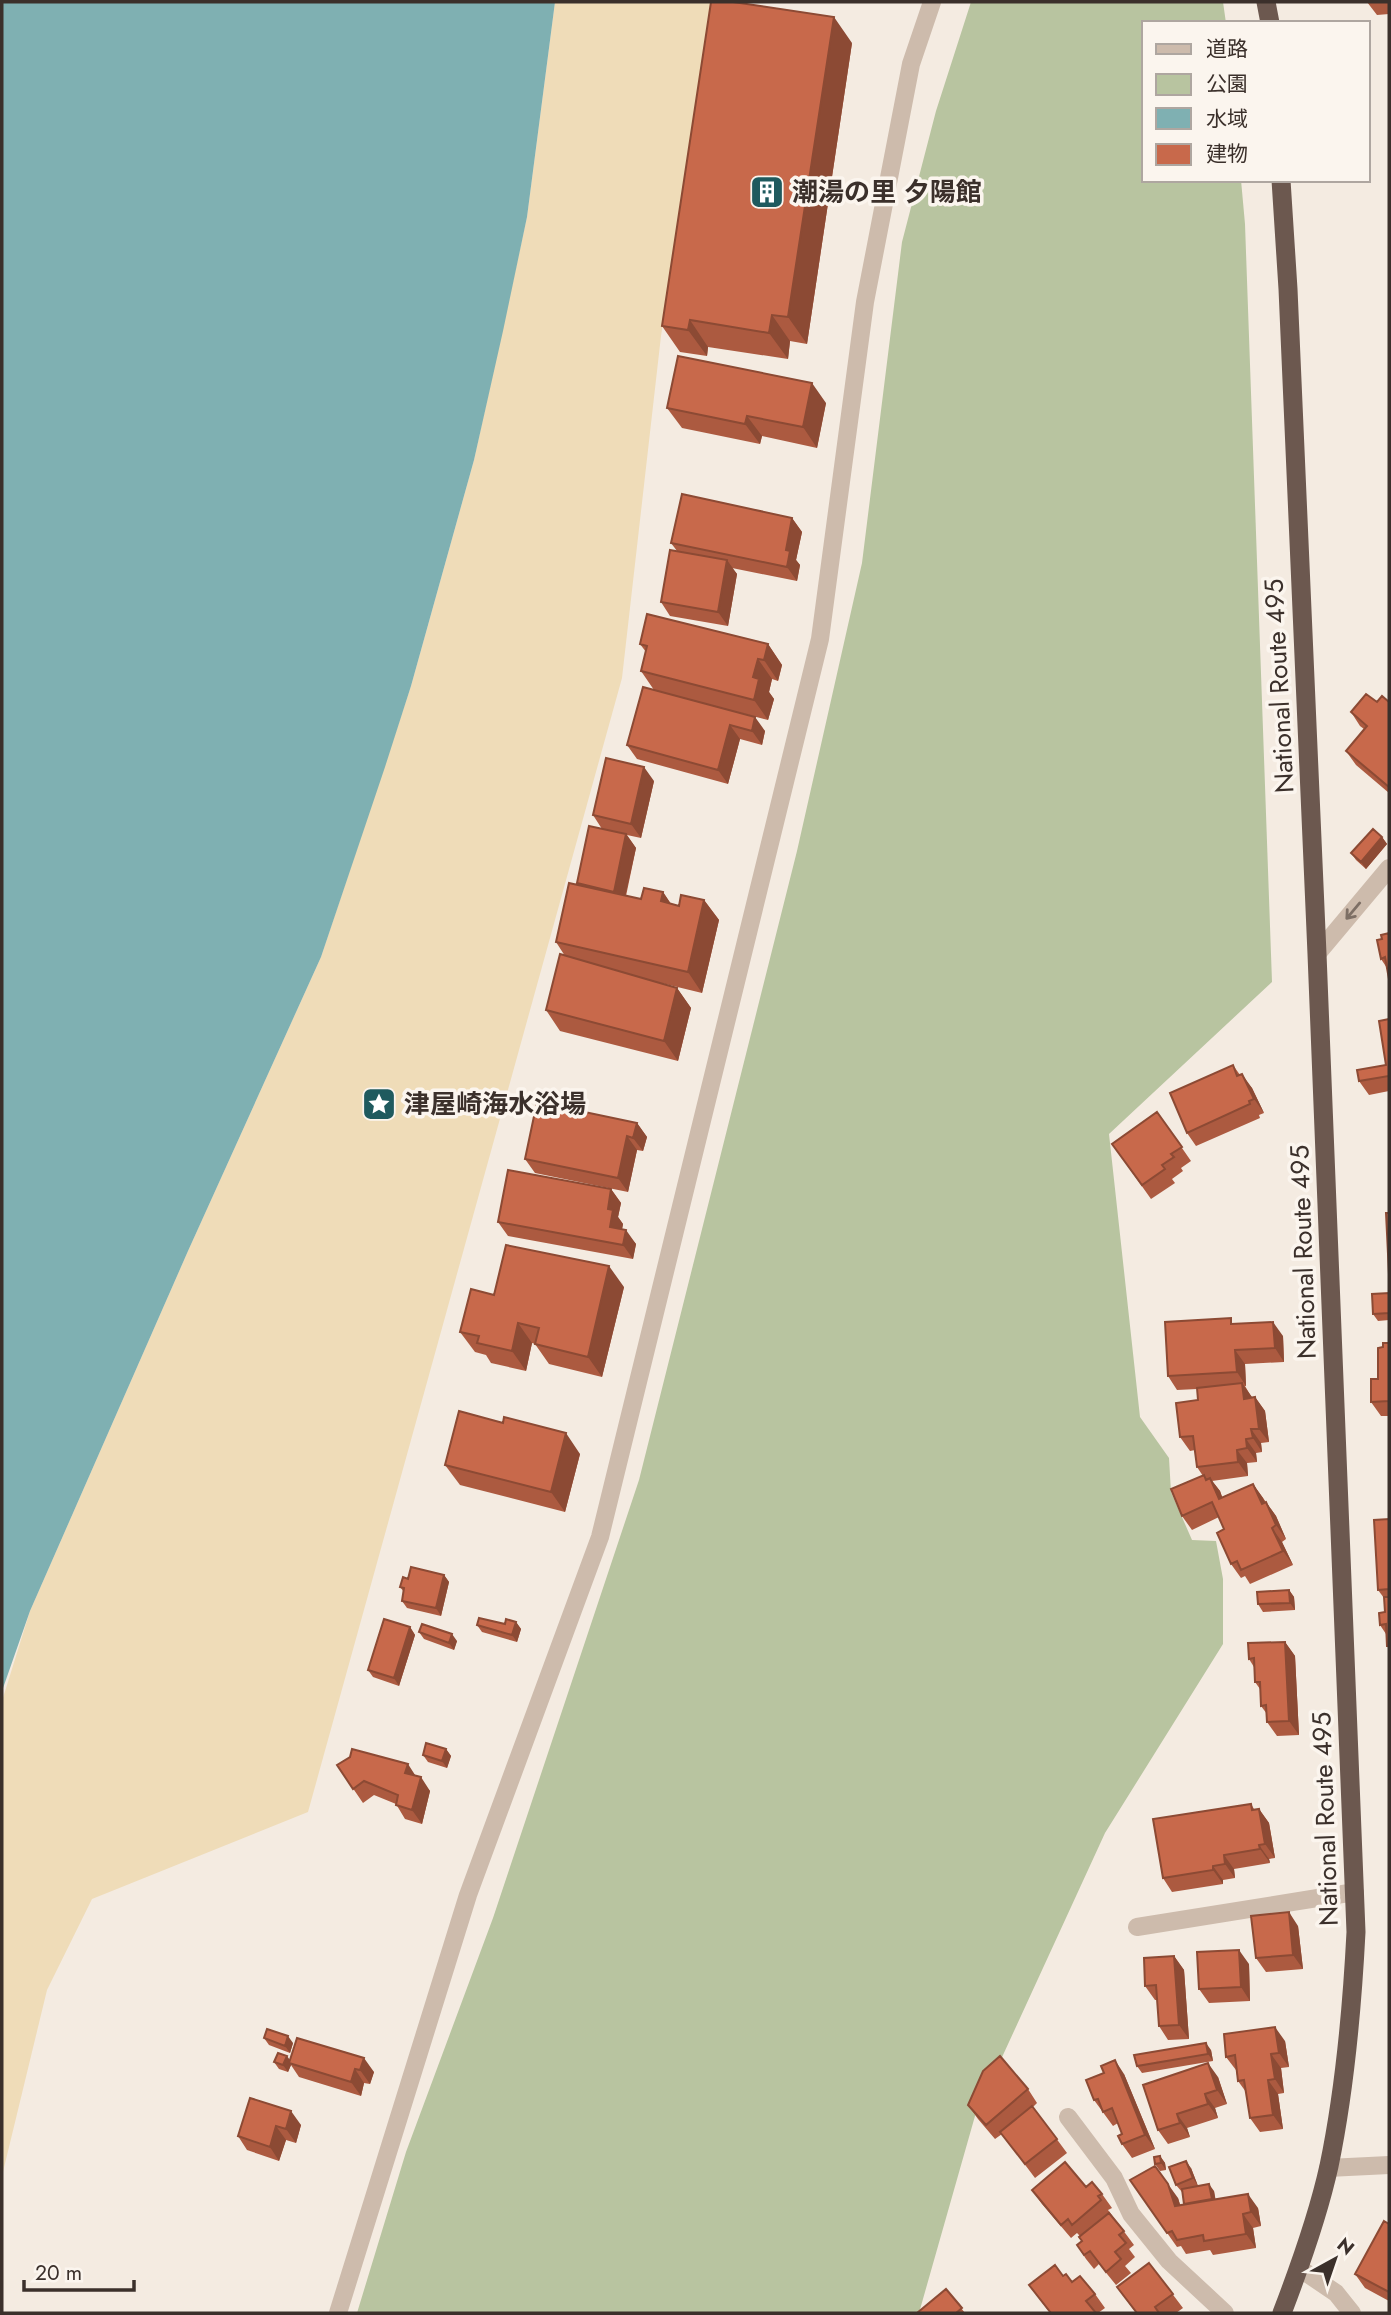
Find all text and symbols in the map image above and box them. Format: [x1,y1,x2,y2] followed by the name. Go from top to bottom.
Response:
[1142,21,1370,182] legend
[1206,34,1248,64] text: 道路
[1206,69,1248,99] text: 公園
[1206,104,1248,134] text: 水域
[1206,139,1248,169] text: 建物
[748,173,786,211] building icon: 潮湯の里 夕陽館
[792,173,982,211] place label: 潮湯の里 夕陽館
[1254,578,1304,794] street label: National Route 495
[1345,902,1361,920] one-way arrow
[360,1085,398,1123] place icon: 津屋崎海水浴場
[404,1085,586,1123] place label: 津屋崎海水浴場
[1280,1144,1326,1360] street label: National Route 495
[1302,1711,1348,1927] street label: National Route 495
[1300,2224,1370,2294] north arrow
[1331,2231,1360,2262] text: N
[24,2248,135,2292] scale bar
[35,2258,82,2288] text: 20 m

